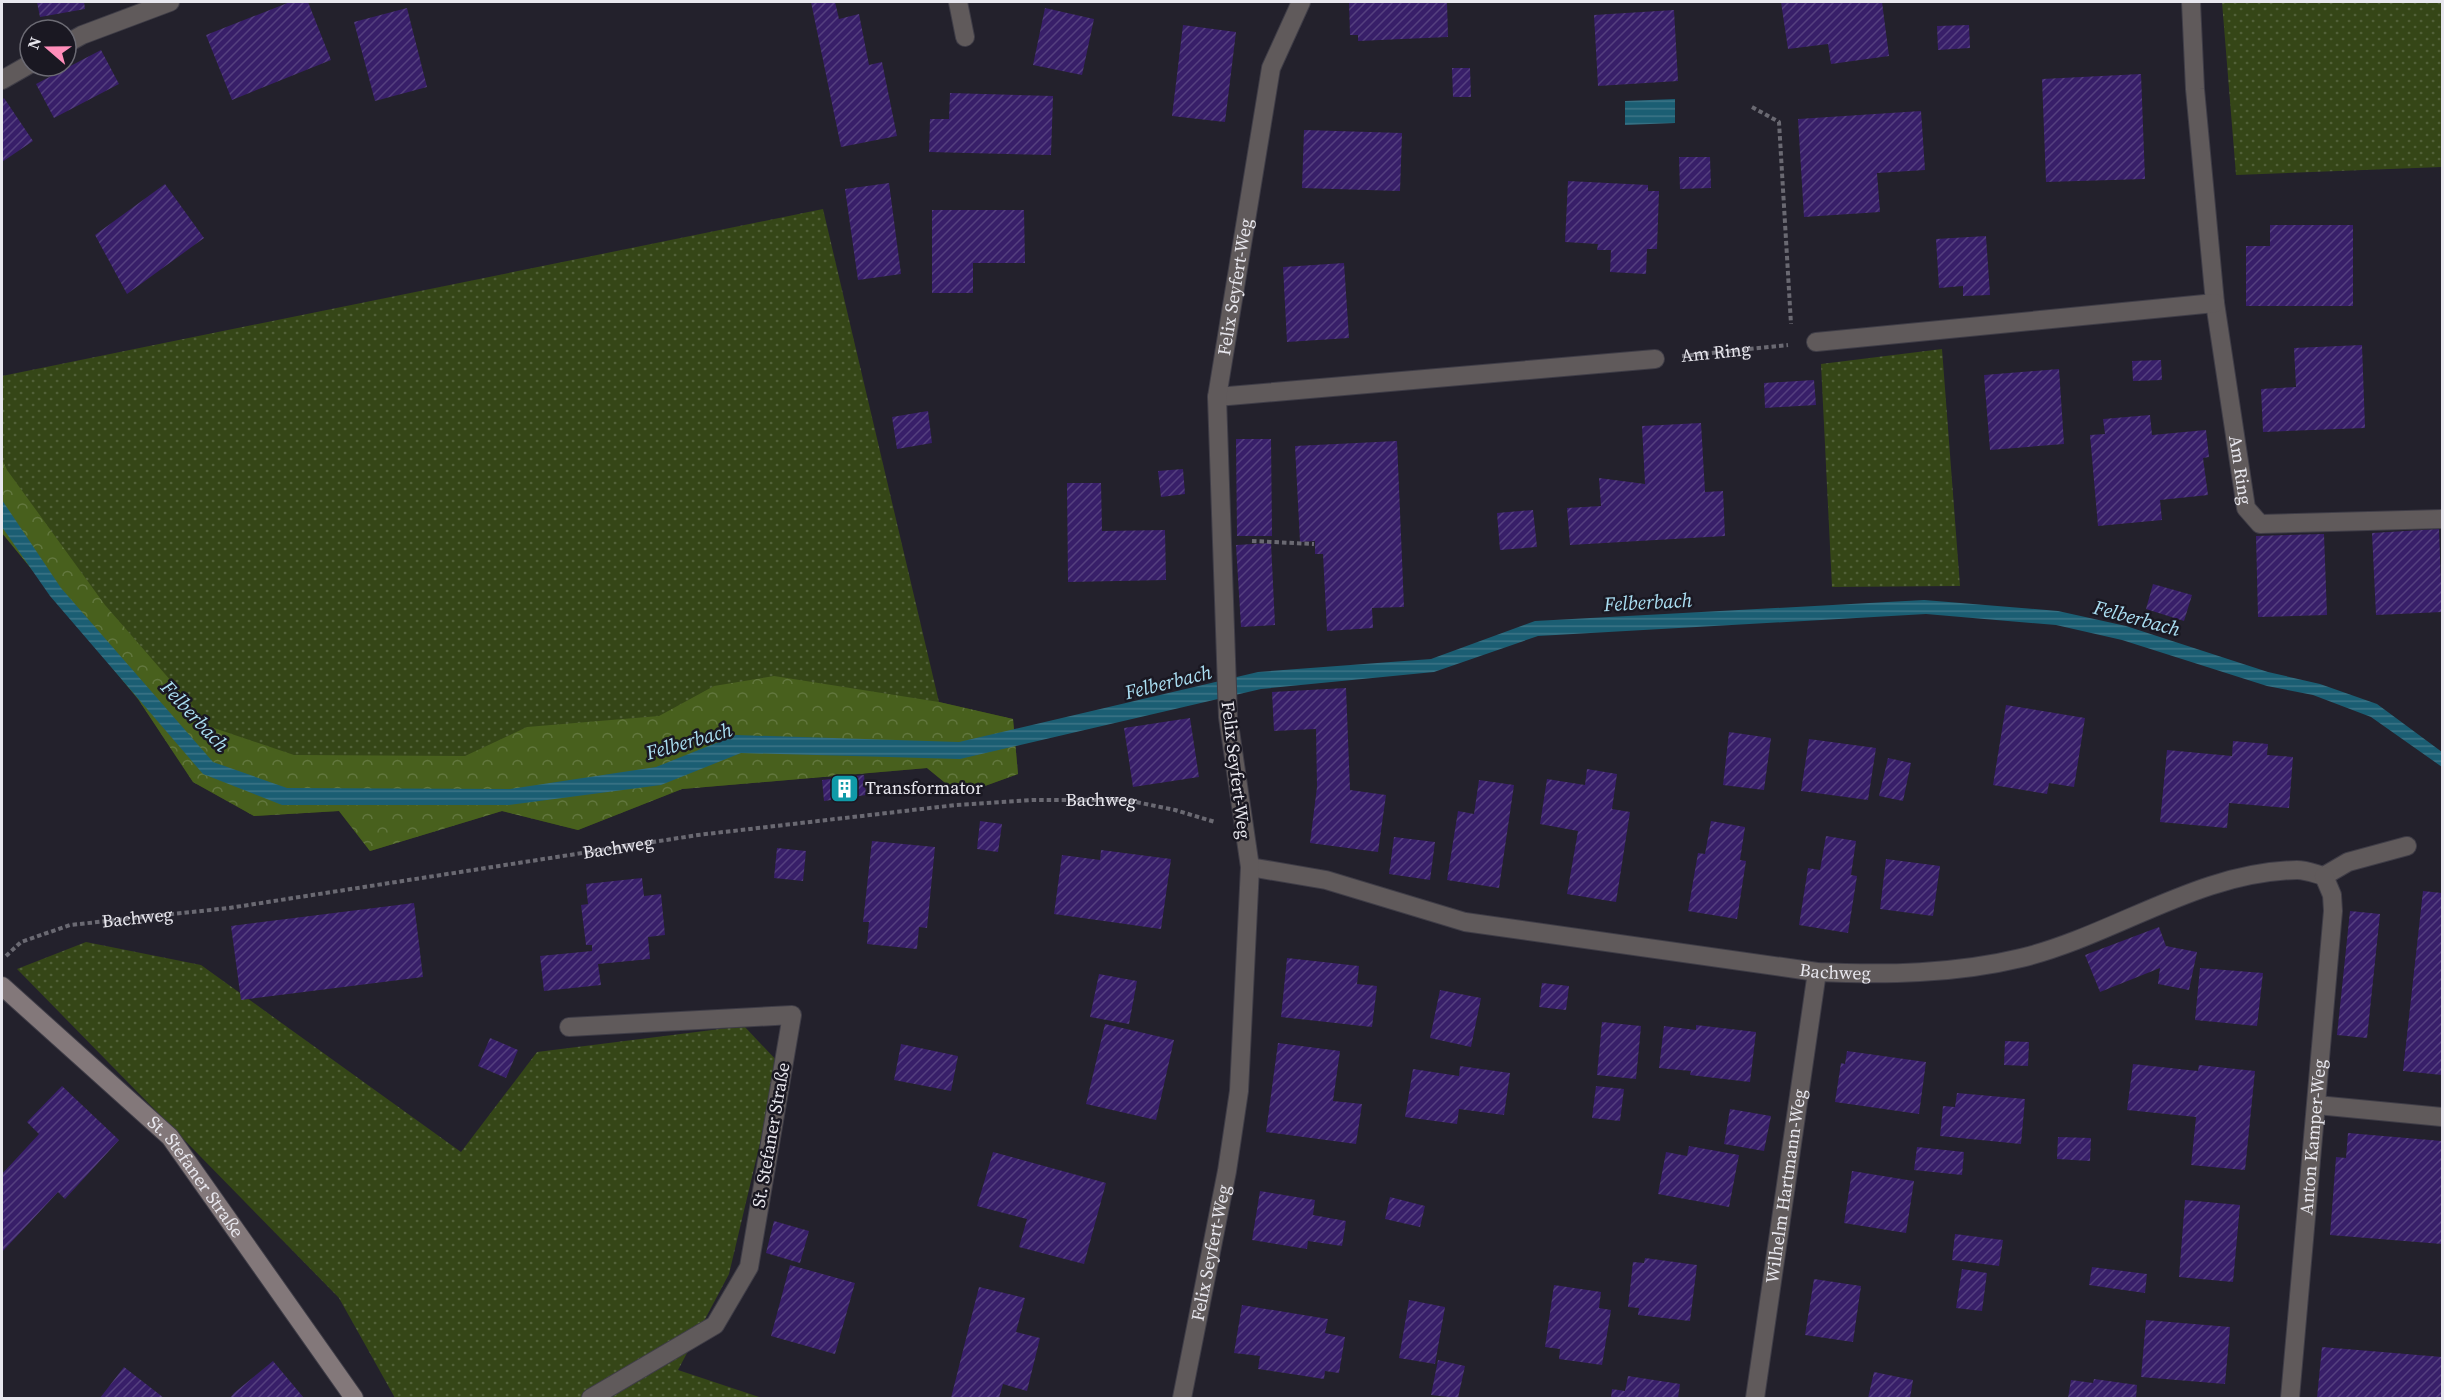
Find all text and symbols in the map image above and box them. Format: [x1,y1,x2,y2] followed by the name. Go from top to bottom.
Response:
[18,18,78,78] north arrow
[22,33,46,52] text: N
[1211,216,1258,357] street label: Felix Seyfert-Weg
[1680,336,1752,368] street label: Am Ring
[2223,434,2258,506] street label: Am Ring
[1602,586,1693,618] water label: Felberbach
[2090,593,2184,643] water label: Felberbach
[1121,658,1215,707] water label: Felberbach
[154,673,236,758] water label: Felberbach
[1216,700,1257,840] street label: Felix Seyfert-Weg
[642,715,736,767] water label: Felberbach
[828,772,860,804] building icon: Transformator
[865,775,983,800] place label: Transformator
[1066,787,1139,814] street label: Bachweg
[581,829,655,865] street label: Bachweg
[100,901,174,934] street label: Bachweg
[1798,957,1871,985] street label: Bachweg
[2293,1058,2332,1216] street label: Anton Kamper-Weg
[745,1060,796,1209] street label: St. Stefaner Straße
[1759,1087,1812,1285] street label: Wilhelm Hartmann-Weg
[142,1110,250,1243] street label: St. Stefaner Straße
[1185,1182,1236,1323] street label: Felix Seyfert-Weg

